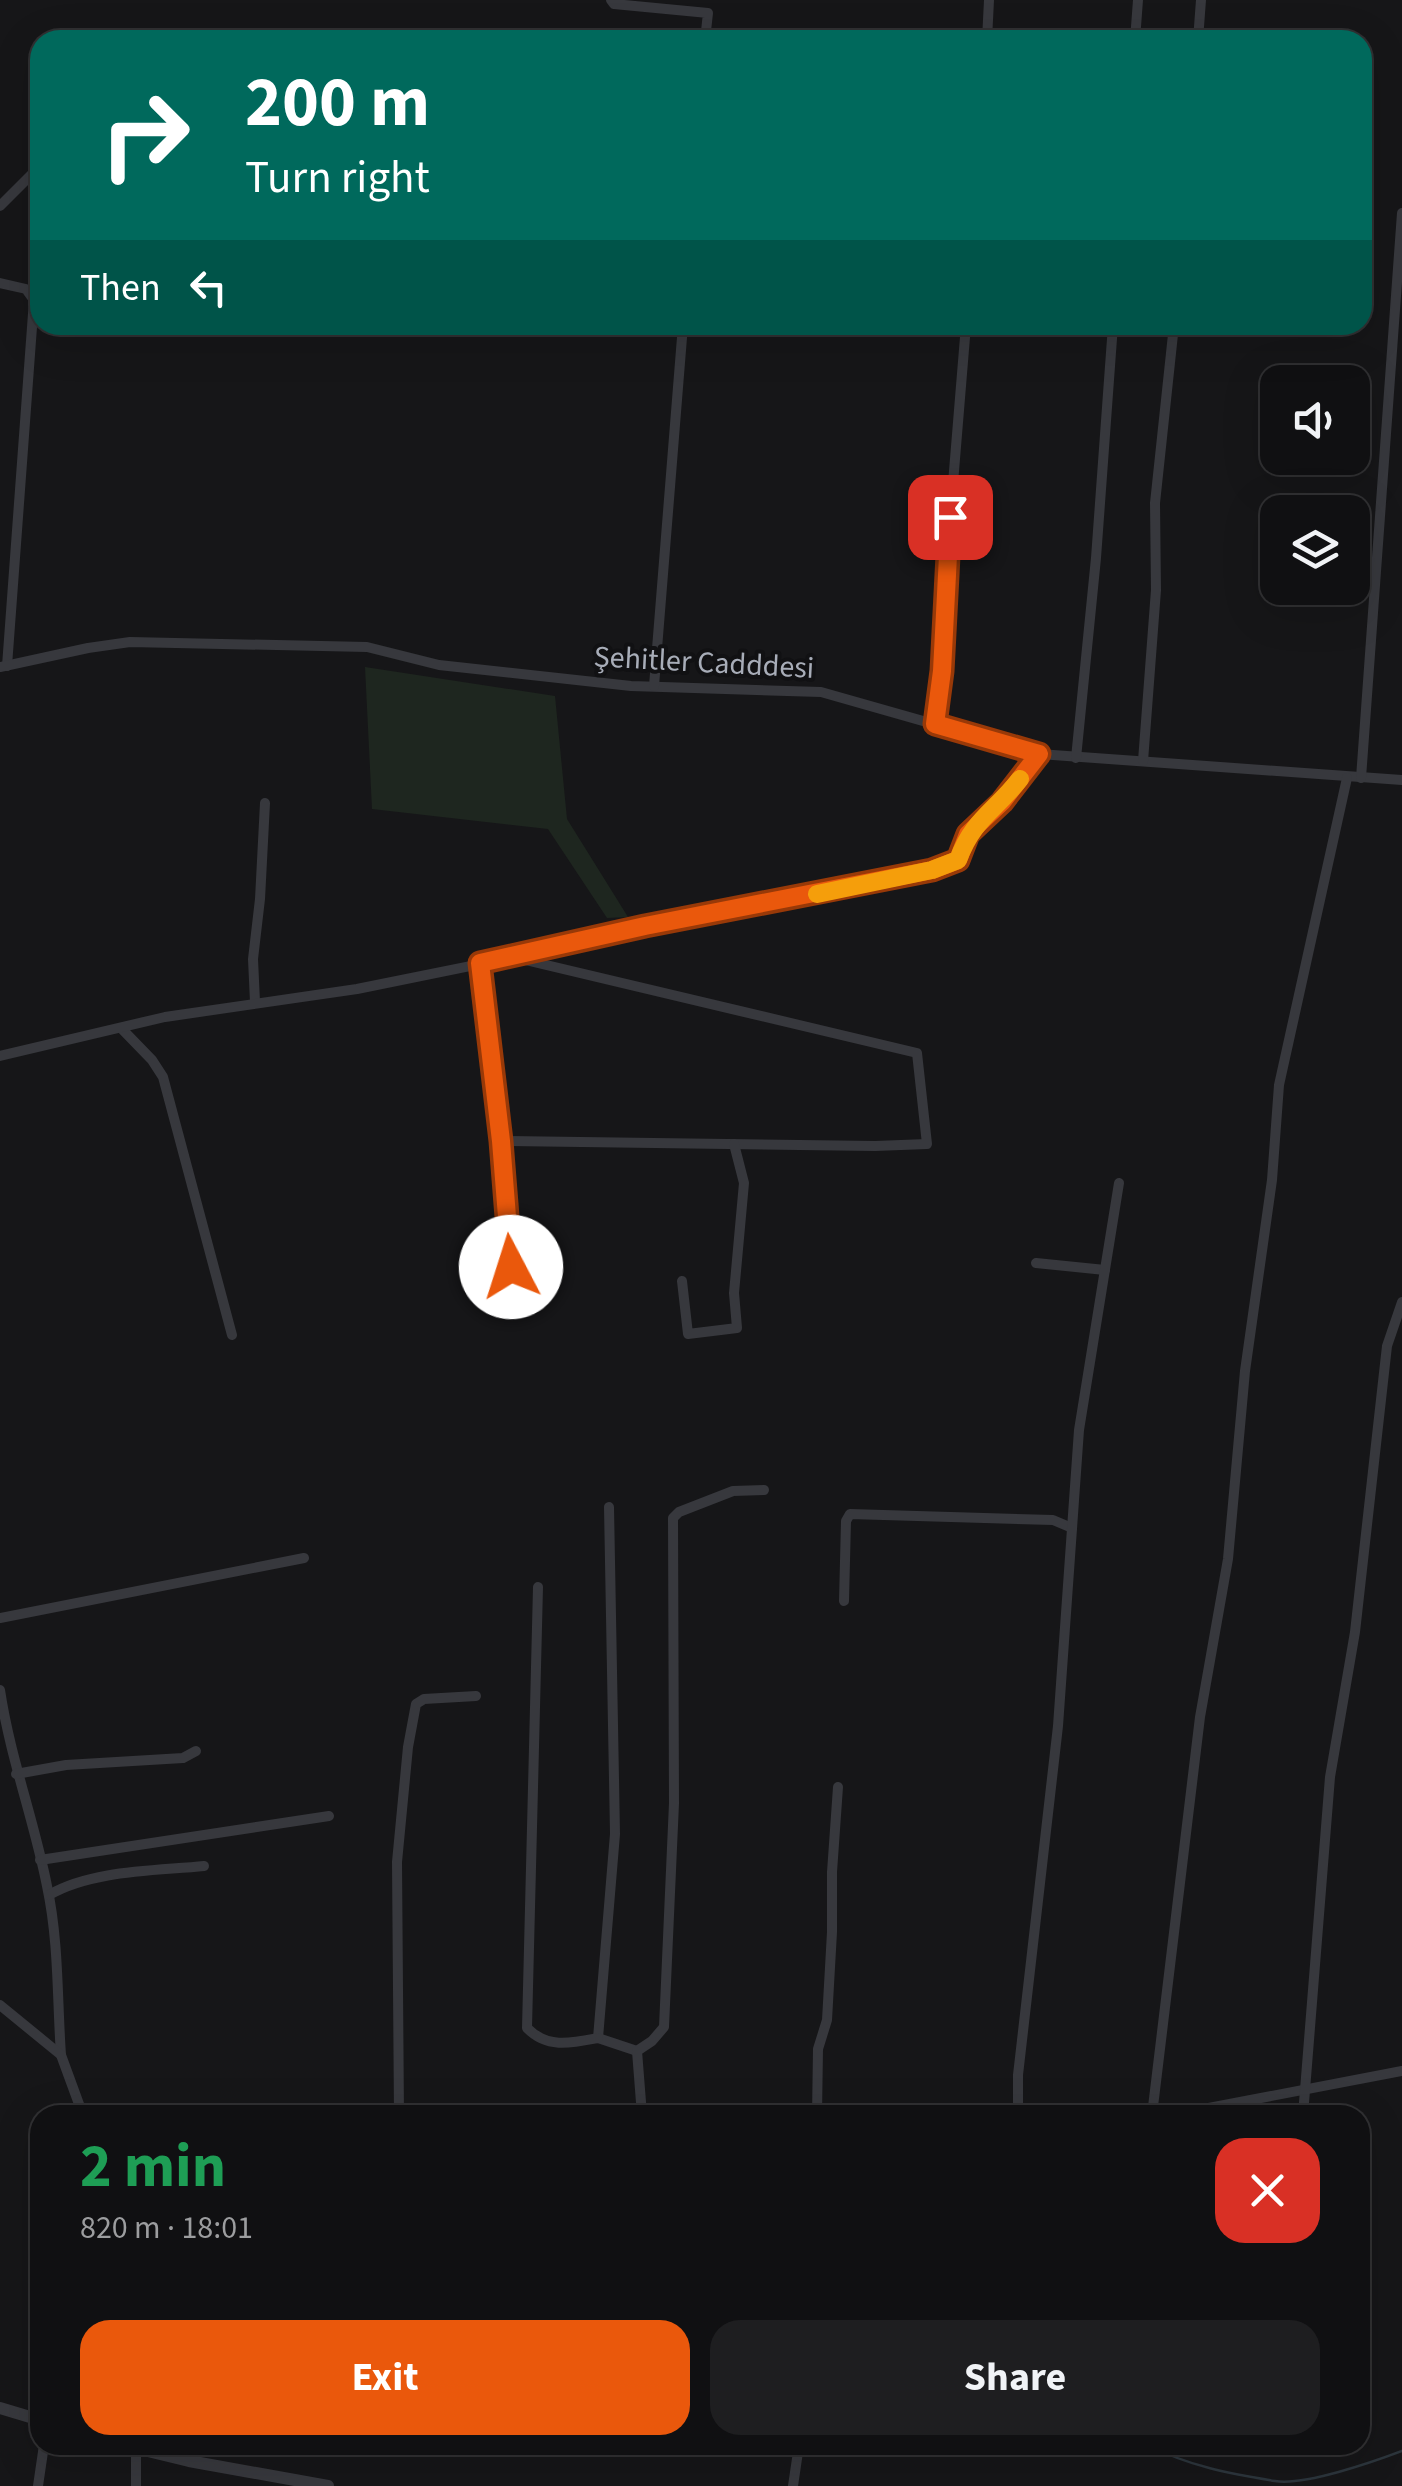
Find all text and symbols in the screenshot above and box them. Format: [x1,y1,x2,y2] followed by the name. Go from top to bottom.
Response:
[245,53,430,153] text: 200 m
[80,70,210,200] icon: right
[245,146,430,210] text: Turn right
[181,260,236,315] icon: left
[80,261,161,315] text: Then
[1260,365,1370,605] map controls
[1260,365,1370,475] button: sound
[908,475,993,560] pin
[923,490,978,545] icon: arrive
[1260,495,1370,605] button: layers
[593,635,815,690] street label: Şehitler Cadddesi
[459,1215,563,1319] position arrow
[80,2125,226,2210] text: 2 min
[1215,2138,1320,2243] button: close
[80,2205,253,2251] text: 820 m · 18:01
[80,2320,690,2435] button: Exit
[710,2320,1320,2435] button: Share

